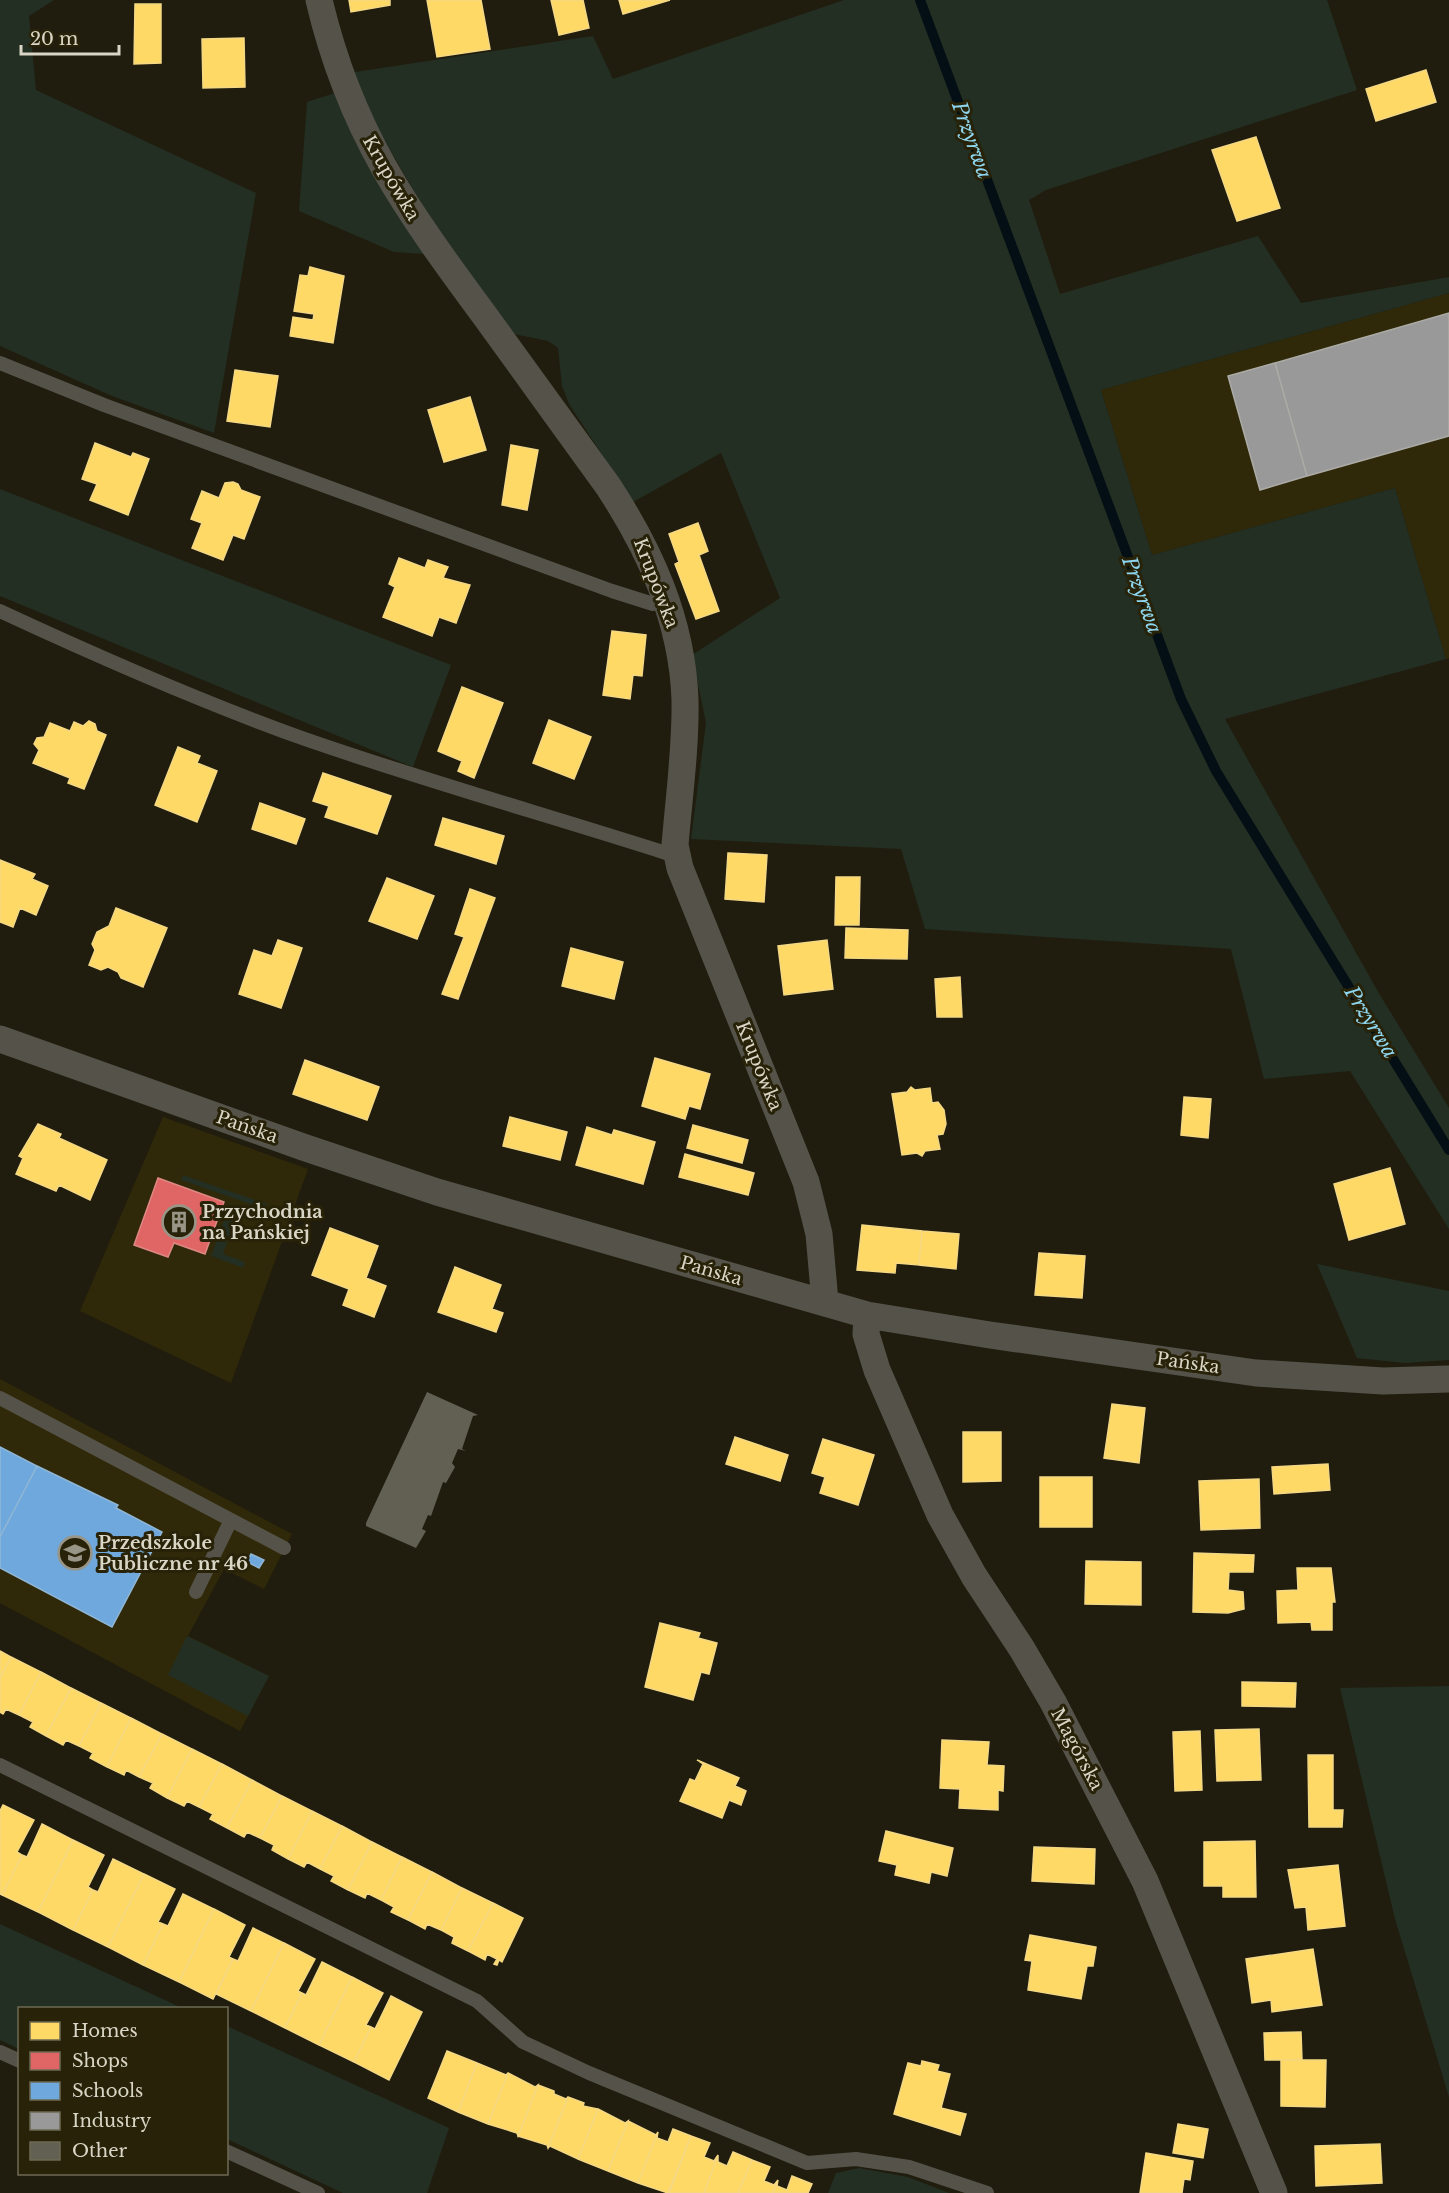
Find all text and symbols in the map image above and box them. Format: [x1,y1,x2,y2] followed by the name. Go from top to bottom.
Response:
[21,18,118,56] scale bar
[30,28,78,50] text: 20 m
[947,97,997,182] water label: Przyrwa
[358,132,424,224] street label: Krupówka
[629,535,683,631] street label: Krupówka
[1117,552,1167,637] water label: Przyrwa
[1339,981,1402,1062] water label: Przyrwa
[731,1018,787,1114] street label: Krupówka
[213,1106,281,1148] street label: Pańska
[202,1201,323,1244] place label: Przychodnia na Pańskiej
[161,1204,197,1240] building icon: Przychodnia na Pańskiej
[677,1252,745,1290] street label: Pańska
[1155,1348,1221,1378] street label: Pańska
[98,1532,248,1575] place label: Przedszkole Publiczne nr 46
[57,1535,93,1571] school or university icon: Przedszkole Publiczne nr 46
[1046,1704,1108,1794] street label: Magórska
[18,2007,228,2175] legend
[72,2020,138,2042] text: Homes
[72,2050,128,2072] text: Shops
[72,2080,143,2102] text: Schools
[72,2110,152,2132] text: Industry
[72,2140,128,2162] text: Other

